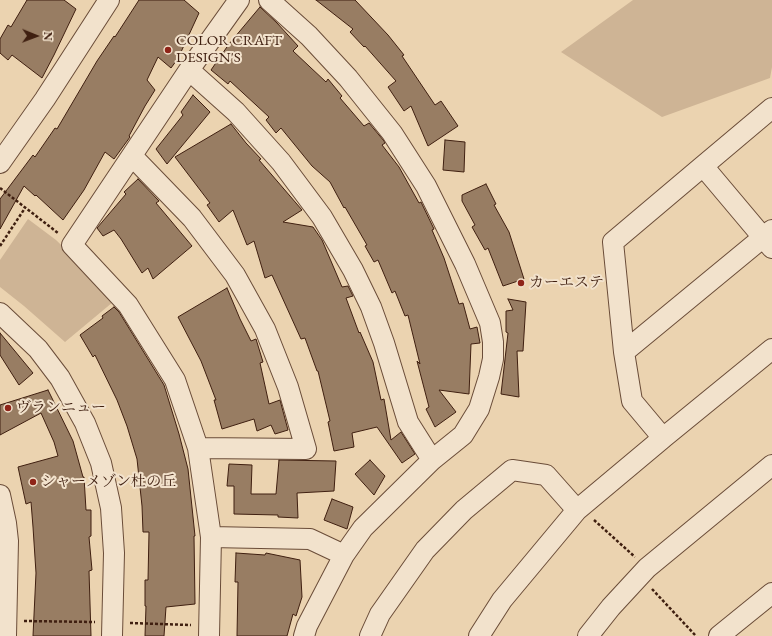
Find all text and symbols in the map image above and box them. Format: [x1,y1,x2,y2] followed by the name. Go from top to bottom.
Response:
[16,16,56,56] north arrow
[41,32,55,41] text: N
[176,32,282,67] place label: COLOR CRAFT DESIGN'S
[163,45,173,55] marker: COLOR CRAFT DESIGN'S
[529,274,604,292] place label: カーエステ
[516,278,526,288] marker: カーエステ
[16,399,106,417] place label: ヴランニュー
[3,403,13,413] marker: ヴランニュー
[41,473,176,491] place label: シャーメゾン杜の丘
[28,477,38,487] marker: シャーメゾン杜の丘

